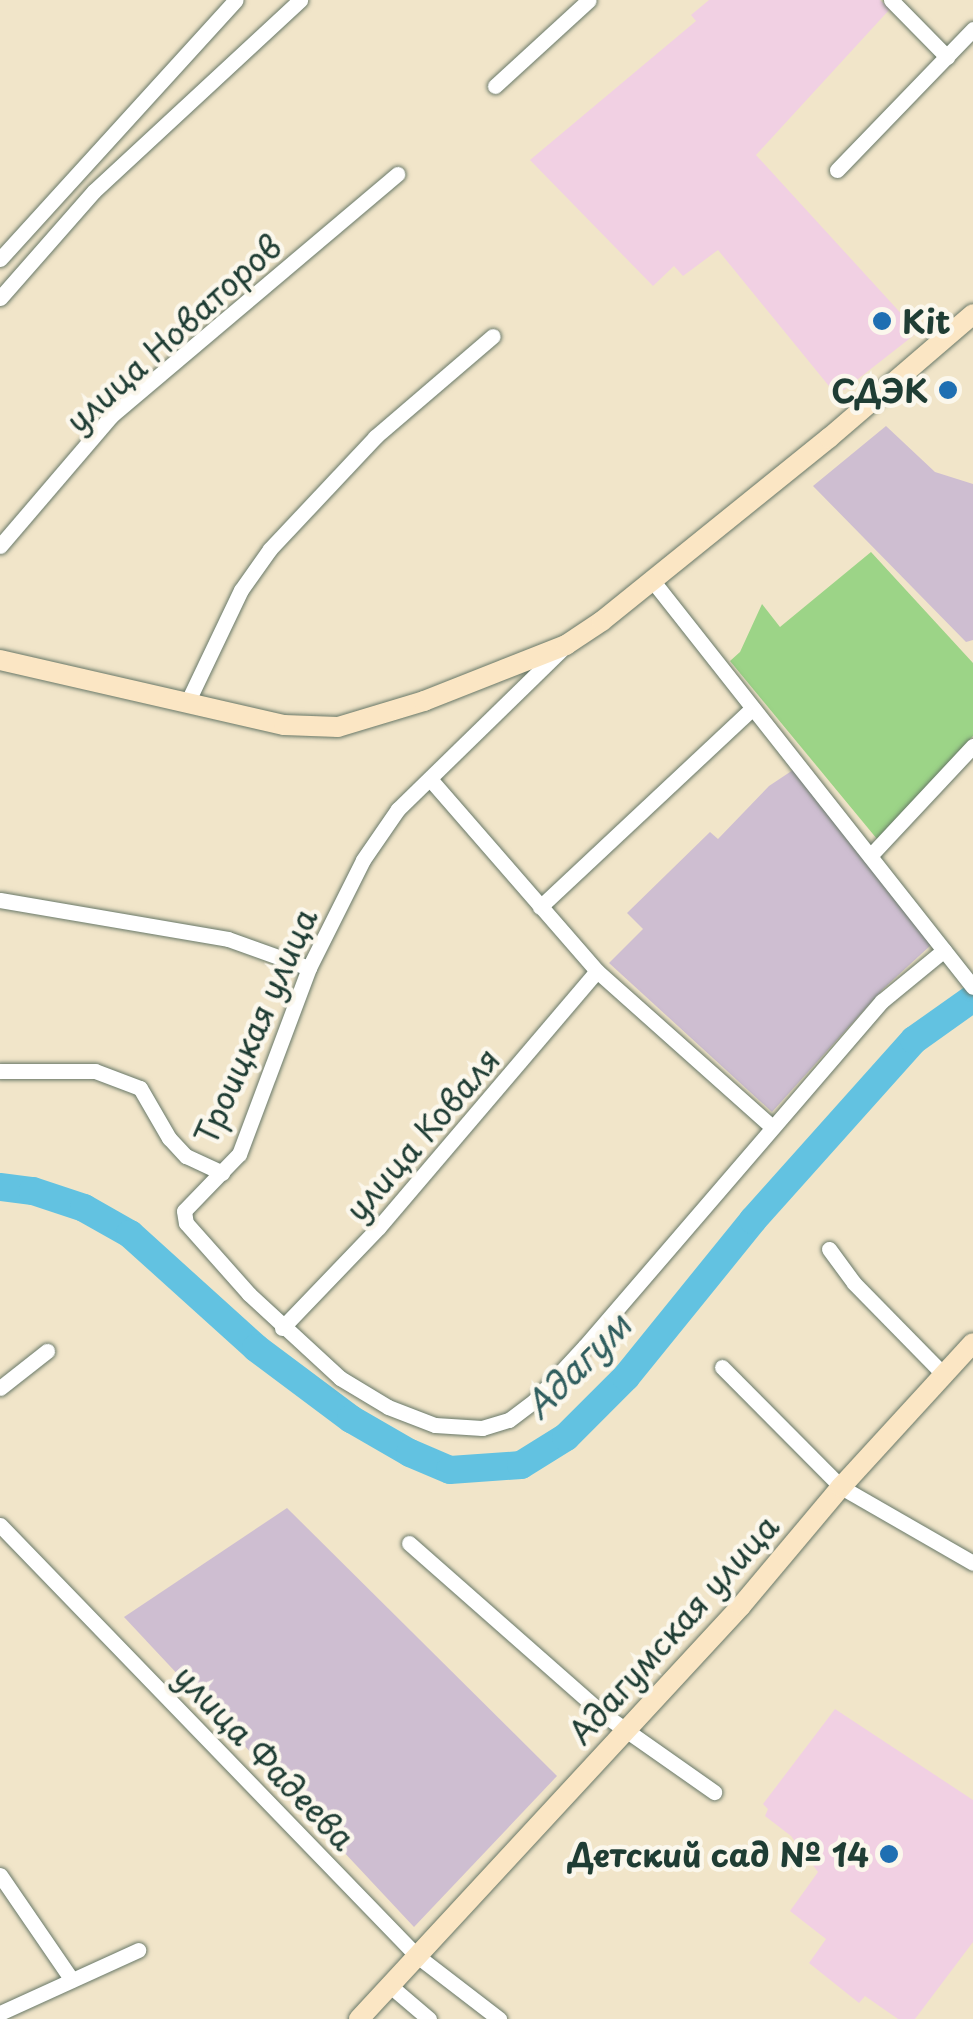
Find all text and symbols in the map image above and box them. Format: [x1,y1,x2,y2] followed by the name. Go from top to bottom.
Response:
[57,226,289,440] street label: улица Новаторов
[902,302,951,340] place label: Kit
[871,310,893,332] marker: Kit
[831,371,928,409] place label: СДЭК
[937,379,959,401] marker: СДЭК
[185,901,325,1151] street label: Троицкая улица
[336,1039,508,1229] street label: улица Коваля
[516,1304,638,1426] water label: Адагум
[559,1506,787,1752] street label: Адагумская улица
[167,1656,363,1858] street label: улица Фадеева
[567,1835,869,1873] place label: Детский сад № 14
[878,1843,900,1865] marker: Детский сад № 14

